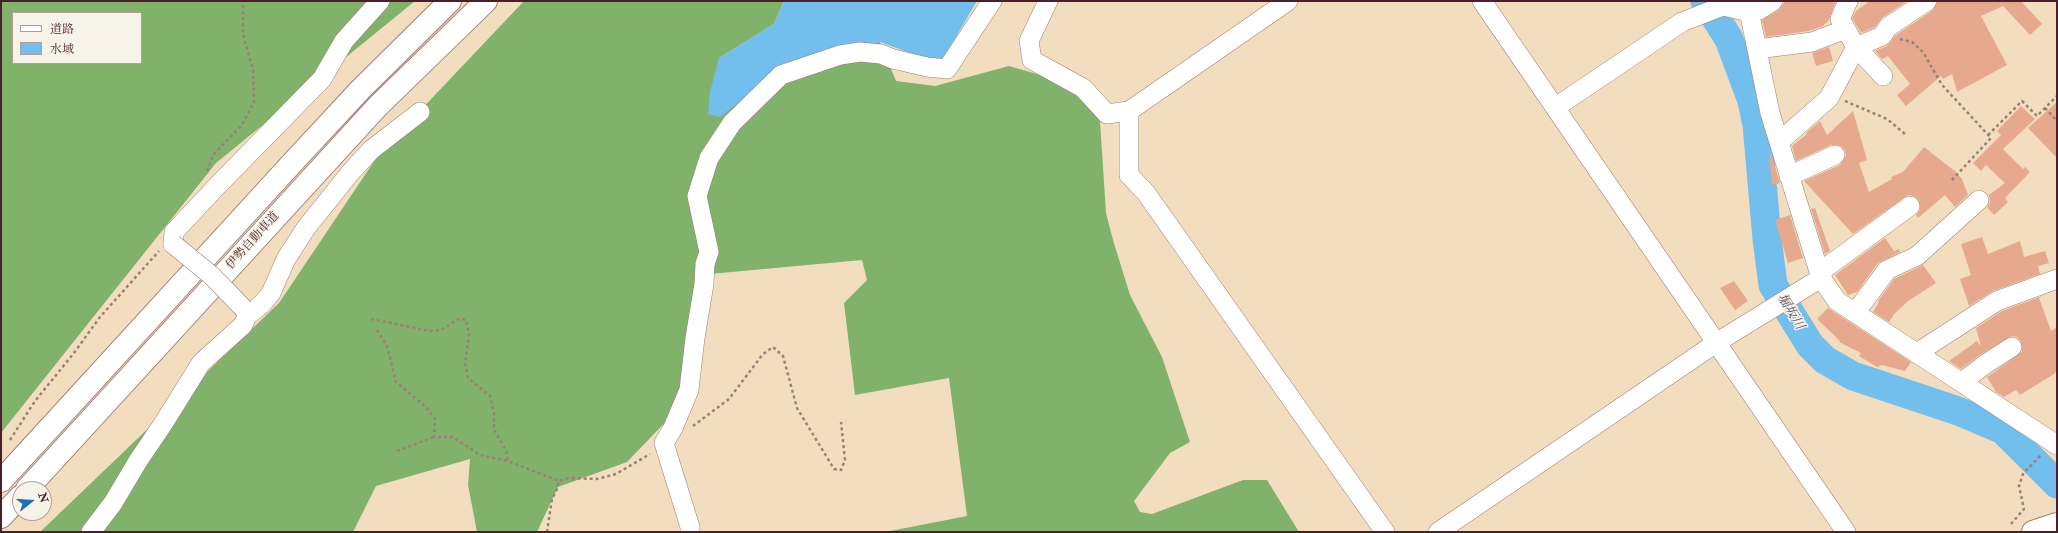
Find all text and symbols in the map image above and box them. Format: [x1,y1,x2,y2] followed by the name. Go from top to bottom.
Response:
[12,12,142,64] legend
[50,22,74,37] text: 道路
[50,42,74,57] text: 水域
[224,209,282,273] street label: 伊勢自動車道
[1773,291,1807,333] water label: 堀坂川
[12,481,52,521] north arrow
[35,491,51,504] text: N

